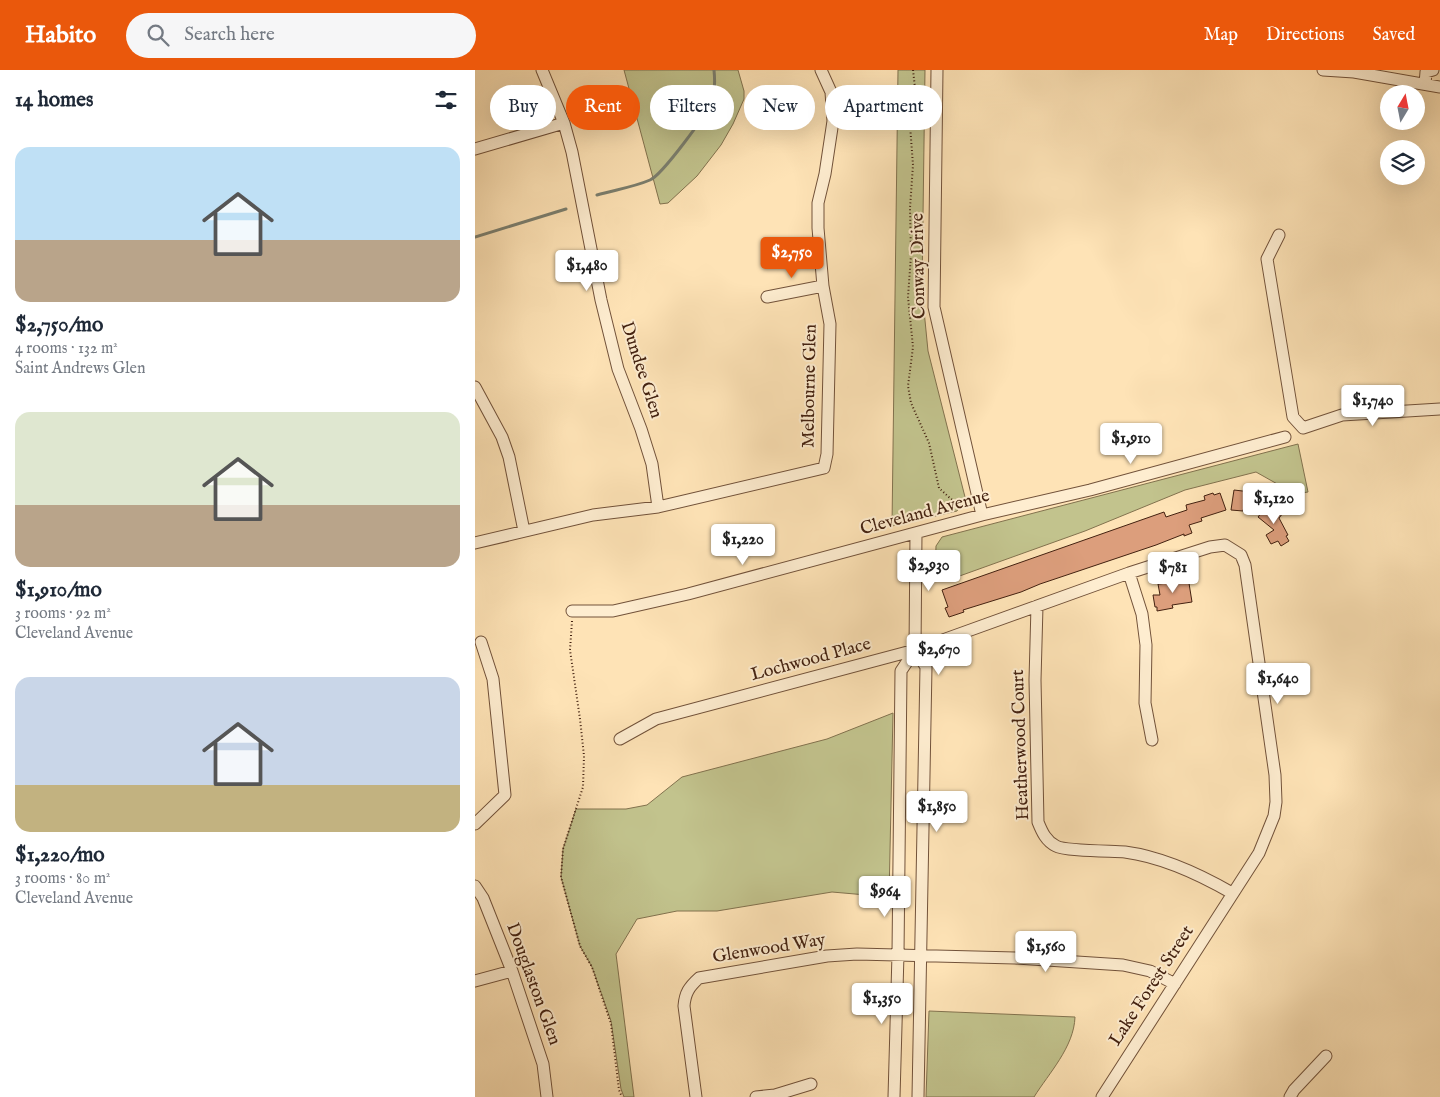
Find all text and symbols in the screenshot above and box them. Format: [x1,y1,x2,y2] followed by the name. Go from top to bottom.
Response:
[126,13,476,58] search box
[25,20,96,51] text: Habito
[144,21,172,49] icon: search
[184,23,275,47] text: Search here
[1204,24,1238,47] text: Map
[1266,24,1344,47] text: Directions
[1372,24,1415,47] text: Saved
[490,85,556,130] chip: Buy
[566,85,640,130] chip: Rent
[650,85,734,130] chip: Filters
[744,85,815,130] chip: New
[825,85,942,130] chip: Apartment
[1380,85,1425,130] north arrow
[1380,85,1425,185] map controls
[432,86,460,114] icon: filters
[15,87,93,114] text: 14 homes
[1380,140,1425,185] button: layers
[193,179,283,269] icon: home
[907,213,931,319] street label: Conway Drive
[751,236,833,279] pin: $2,750
[772,243,812,263] text: $2,750
[546,250,628,292] pin: $1,480
[566,256,608,276] text: $1,480
[15,312,103,339] text: $2,750/mo
[615,319,668,422] street label: Dundee Glen
[797,323,823,448] street label: Melbourne Glen
[15,339,118,359] text: 4 rooms · 132 m²
[15,359,145,379] text: Saint Andrews Glen
[1332,384,1414,427] pin: $1,740
[1352,391,1394,411] text: $1,740
[1090,422,1172,465] pin: $1,910
[1111,429,1151,449] text: $1,910
[193,444,283,534] icon: home
[1233,482,1315,525] pin: $1,120
[858,485,992,541] street label: Cleveland Avenue
[1254,489,1294,509] text: $1,120
[702,524,784,566] pin: $1,220
[722,530,764,550] text: $1,220
[888,550,970,592] pin: $2,930
[1143,552,1203,594] pin: $781
[908,556,950,576] text: $2,930
[1159,558,1187,578] text: $781
[15,577,102,604] text: $1,910/mo
[15,604,111,624] text: 3 rooms · 92 m²
[15,624,133,644] text: Cleveland Avenue
[748,633,874,687] street label: Lochwood Place
[898,634,980,676] pin: $2,670
[918,640,960,660] text: $2,670
[1237,662,1319,705] pin: $1,640
[1007,669,1035,821] street label: Heatherwood Court
[1257,669,1299,689] text: $1,640
[193,709,283,799] icon: home
[896,790,978,833] pin: $1,850
[918,797,956,817] text: $1,850
[15,842,105,869] text: $1,220/mo
[15,869,111,889] text: 3 rooms · 80 m²
[855,876,915,918] pin: $964
[870,882,900,902] text: $964
[15,889,133,909] text: Cleveland Avenue
[500,920,566,1049] street label: Douglaston Glen
[1104,921,1200,1051] street label: Lake Forest Street
[711,929,827,969] street label: Glenwood Way
[1005,930,1087,973] pin: $1,560
[1026,937,1066,957] text: $1,560
[841,982,923,1025] pin: $1,350
[863,989,901,1009] text: $1,350

